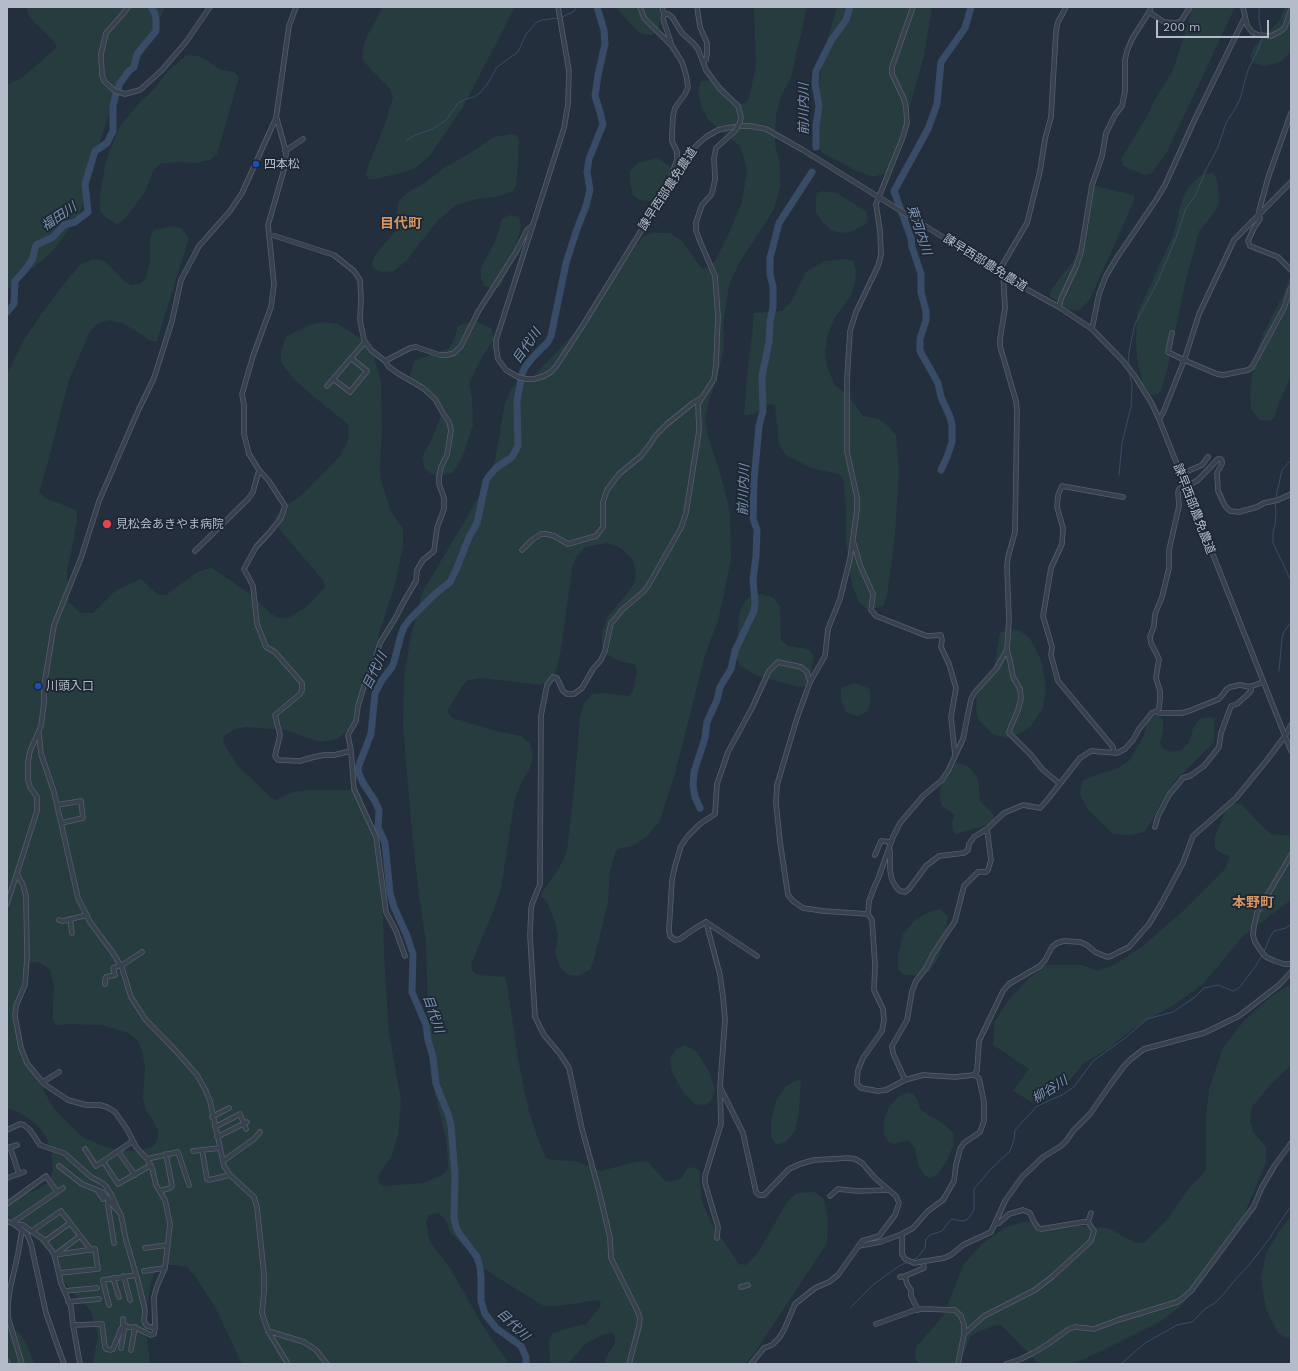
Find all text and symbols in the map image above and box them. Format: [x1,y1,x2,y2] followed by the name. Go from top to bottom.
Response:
[1158,12,1271,38] scale bar
[1163,20,1200,34] text: 200 m
[796,83,812,135] water label: 前川内川
[636,145,700,233] street label: 諫早西部農免農道
[264,157,300,171] place label: 四本松
[251,159,261,169] marker: 四本松
[38,200,80,234] water label: 福田川
[904,203,934,257] water label: 東河内川
[380,216,422,232] district label: 目代町
[940,231,1030,295] street label: 諫早西部農免農道
[509,326,545,366] water label: 目代川
[1170,462,1218,556] street label: 諫早西部農免農道
[735,464,753,516] water label: 前川内川
[116,517,224,531] place label: 見松会あきやま病院
[101,518,113,530] marker: 見松会あきやま病院
[359,650,391,692] water label: 目代川
[46,679,94,693] place label: 川頭入口
[33,681,43,691] marker: 川頭入口
[1232,895,1274,911] district label: 本野町
[419,993,447,1035] water label: 目代川
[1029,1073,1071,1107] water label: 柳谷川
[494,1306,532,1344] water label: 目代川

